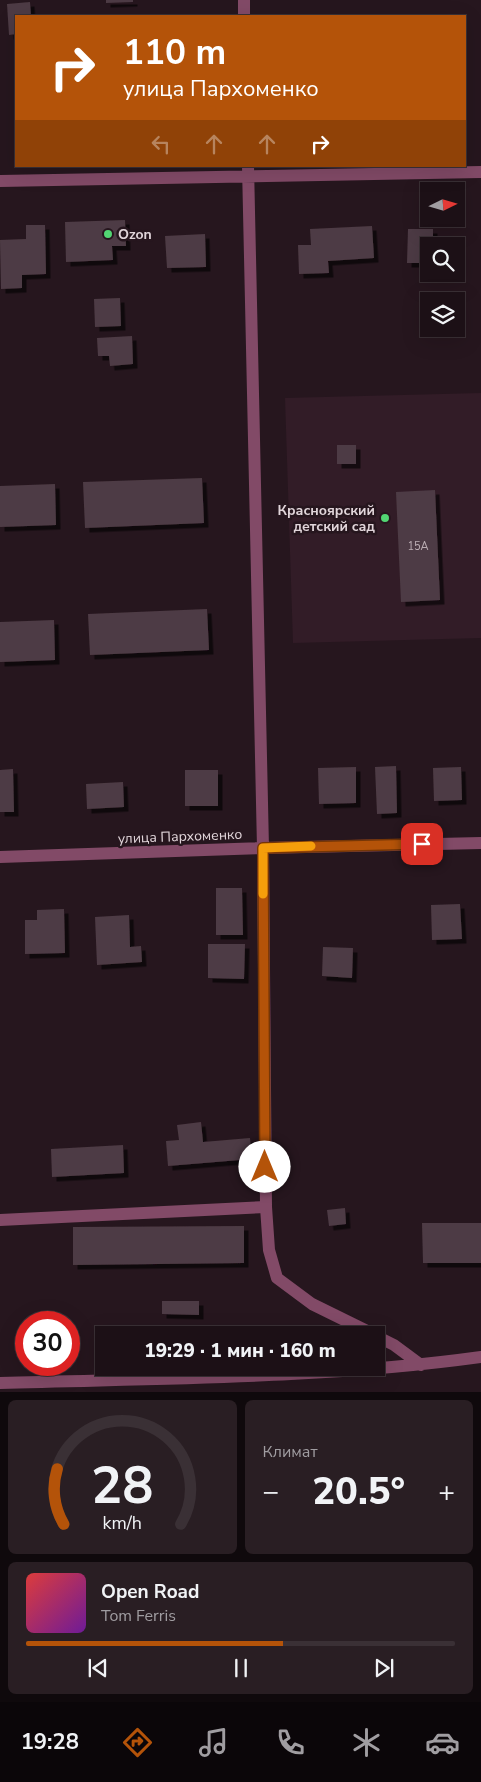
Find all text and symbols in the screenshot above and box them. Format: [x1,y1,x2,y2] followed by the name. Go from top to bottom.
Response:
[123,29,226,76] text: 110 m
[40,35,105,100] icon: right
[123,74,319,104] text: улица Пархоменко
[147,130,175,158] icon: left
[200,130,228,158] icon: ahead
[253,130,281,158] icon: ahead
[306,130,334,158] icon: right
[420,182,465,228] north arrow
[420,182,465,337] map controls
[118,225,152,244] place label: Ozon
[102,228,114,240] marker: Ozon
[420,237,465,282] button: search
[420,292,465,337] button: layers
[278,501,375,536] place label: Красноярский детский сад
[379,512,391,524] marker: Красноярский детский сад
[407,539,429,554] house number: 15А
[401,823,443,865] pin
[117,825,243,848] street label: улица Пархоменко
[408,830,436,858] icon: arrive
[238,1140,290,1192] position arrow
[15,1311,80,1376] speed limit sign: 30
[144,1338,336,1364] text: 19:29 · 1 мин · 160 m
[263,1441,318,1463] text: Климат
[91,1450,153,1521] text: 28
[312,1466,405,1517] text: 20.5°
[263,1473,279,1511] text: −
[438,1473,455,1511] text: +
[103,1511,142,1535] text: km/h
[101,1579,199,1605] text: Open Road
[101,1605,176,1627] text: Tom Ferris
[84,1654,112,1682] icon: previous
[227,1654,255,1682] icon: pause
[370,1654,398,1682] icon: next
[120,1725,155,1760] icon: directions
[196,1725,231,1760] icon: music
[273,1725,308,1760] icon: phone
[349,1725,384,1760] icon: climate
[425,1725,460,1760] icon: car
[21,1727,79,1757] text: 19:28

